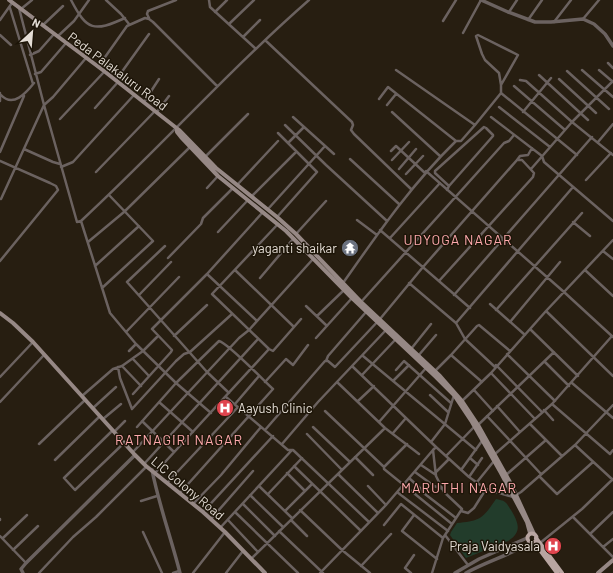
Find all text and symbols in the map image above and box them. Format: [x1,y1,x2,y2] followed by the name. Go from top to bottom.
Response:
[12,12,52,52] north arrow
[30,15,43,30] text: N
[65,28,171,114] street label: Peda Palakaluru Road
[403,231,513,248] district label: UDYOGA NAGAR
[340,238,360,258] temple icon: yaganti shaikar
[252,240,337,256] place label: yaganti shaikar
[215,398,235,418] hospital icon: Aayush Clinic
[238,400,313,416] place label: Aayush Clinic
[115,431,243,448] district label: RATNAGIRI NAGAR
[148,453,228,523] street label: LIC Colony Road
[401,479,517,496] district label: MARUTHI NAGAR
[543,536,563,556] hospital icon: Praja Vaidyasala
[449,538,540,554] place label: Praja Vaidyasala

